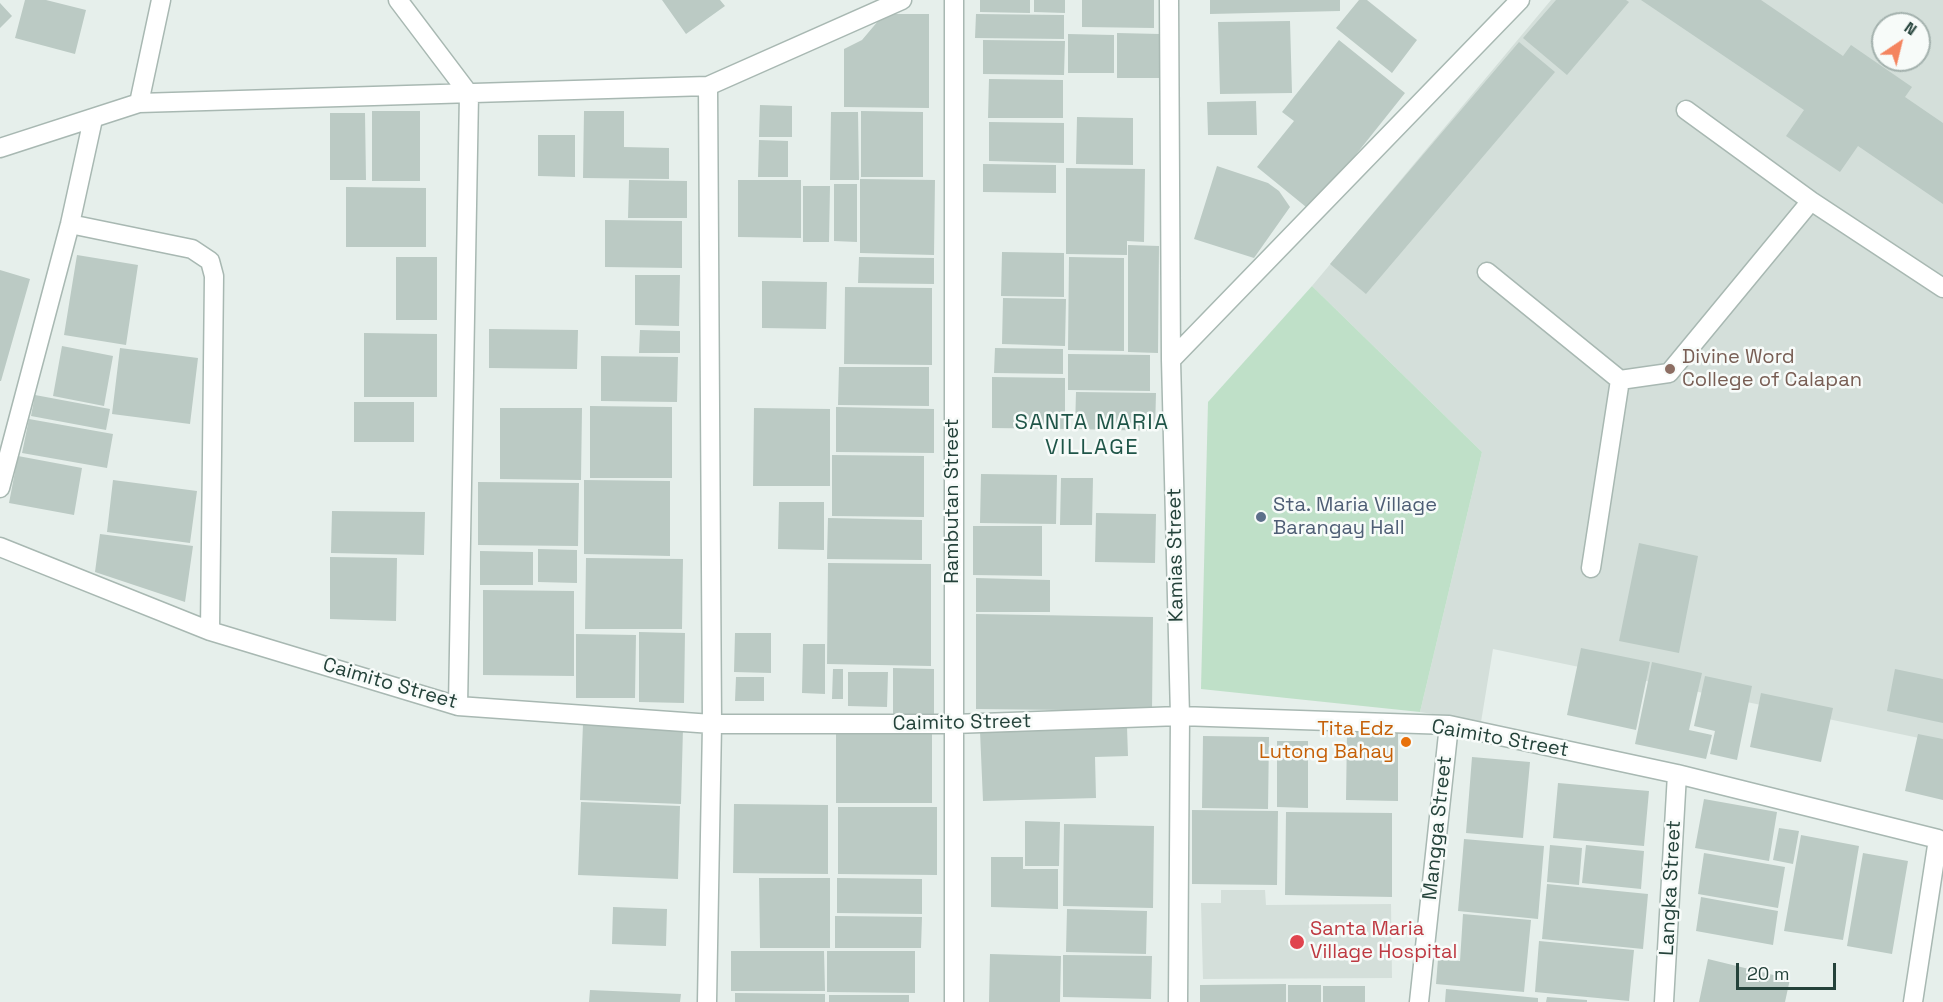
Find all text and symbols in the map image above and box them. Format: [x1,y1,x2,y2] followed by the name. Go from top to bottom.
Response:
[1871,12,1931,72] north arrow
[1900,17,1921,40] text: N
[1682,346,1862,393] place label: Divine Word College of Calapan
[1663,362,1677,376] marker: Divine Word College of Calapan
[1014,410,1170,462] district label: SANTA MARIA VILLAGE
[941,418,965,584] street label: Rambutan Street
[1163,488,1189,622] street label: Kamias Street
[1273,494,1437,541] place label: Sta. Maria Village Barangay Hall
[1254,510,1268,524] marker: Sta. Maria Village Barangay Hall
[320,653,460,715] street label: Caimito Street
[892,710,1032,736] street label: Caimito Street
[1430,715,1570,763] street label: Caimito Street
[1259,718,1394,765] place label: Tita Edz Lutong Bahay
[1399,735,1413,749] marker: Tita Edz Lutong Bahay
[1419,755,1457,901] street label: Mangga Street
[1655,820,1687,956] street label: Langka Street
[1310,918,1457,965] place label: Santa Maria Village Hospital
[1288,933,1306,951] marker: Santa Maria Village Hospital
[1739,951,1840,989] scale bar
[1747,962,1790,985] text: 20 m

